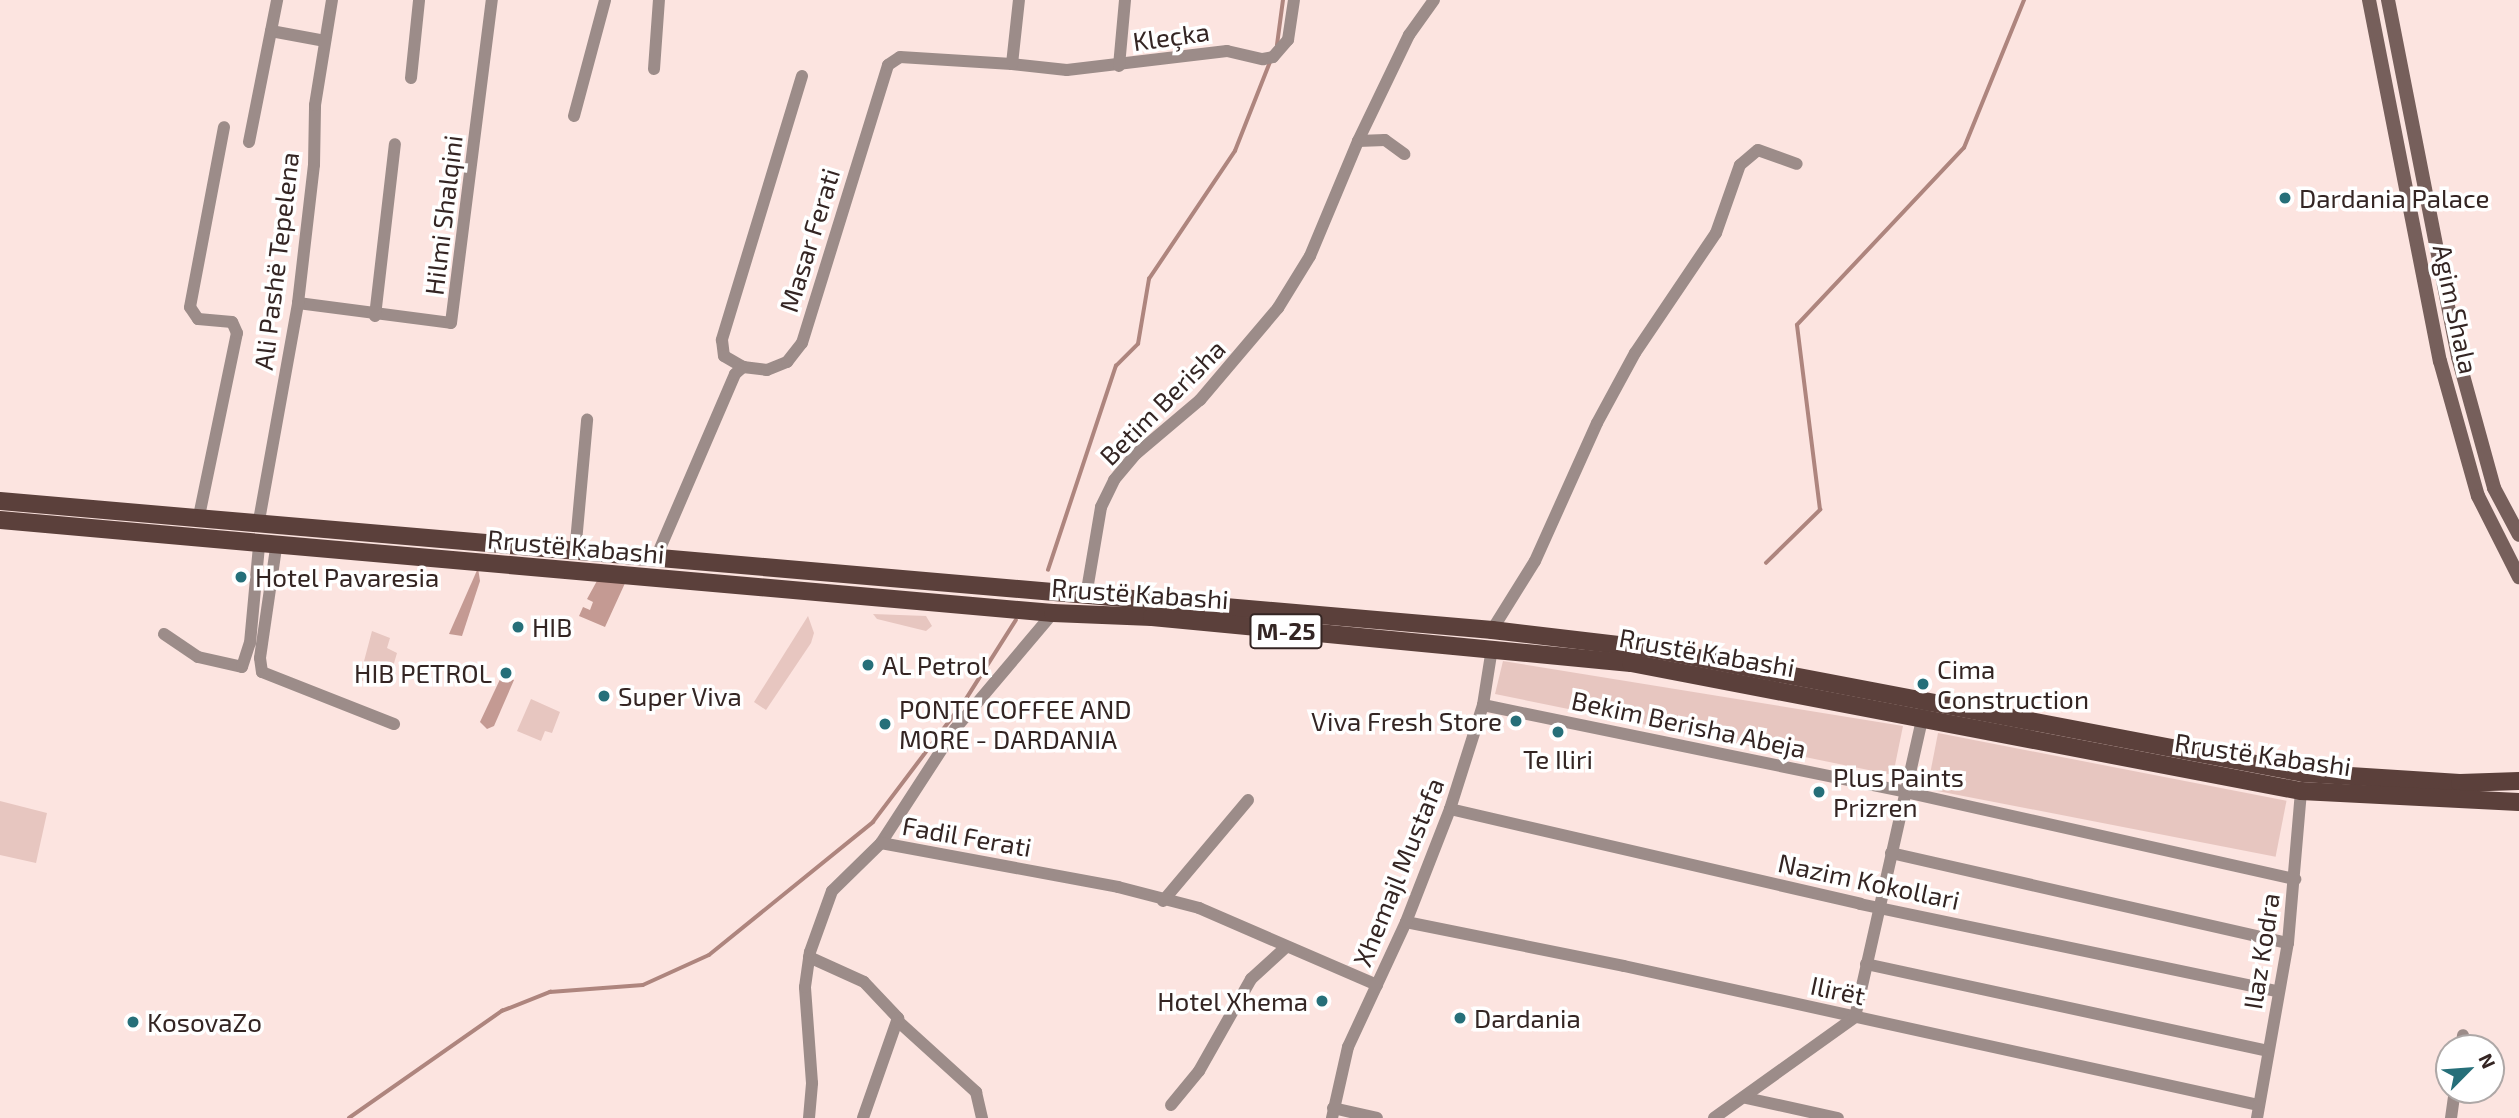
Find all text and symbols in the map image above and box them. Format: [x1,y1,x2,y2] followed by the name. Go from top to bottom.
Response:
[1131,15,1211,57] street label: Kleçka
[418,133,468,297] street label: Hilmi Shalqini
[247,150,305,372] street label: Ali Pashë Tepelena
[772,164,846,316] street label: Masar Ferati
[2299,182,2489,214] place label: Dardania Palace
[2277,190,2293,206] marker: Dardania Palace
[2427,241,2485,377] street label: Agim Shala
[1093,333,1231,471] street label: Betim Berisha
[486,523,666,569] street label: Rrustë Kabashi
[255,561,440,593] place label: Hotel Pavaresia
[233,569,249,585] marker: Hotel Pavaresia
[1050,571,1230,615] street label: Rrustë Kabashi
[1249,610,1323,652] road number: M-25
[532,611,572,643] place label: HIB
[510,619,526,635] marker: HIB
[1617,621,1797,683] street label: Rrustë Kabashi
[882,649,989,681] place label: AL Petrol
[1937,653,2089,714] place label: Cima Construction
[354,657,492,689] place label: HIB PETROL
[860,657,876,673] marker: AL Petrol
[498,665,514,681] marker: HIB PETROL
[1915,676,1931,692] marker: Cima Construction
[618,680,743,712] place label: Super Viva
[1569,684,1809,764] street label: Bekim Berisha Abeja
[596,688,612,704] marker: Super Viva
[899,693,1132,754] place label: PONTE COFFEE AND MORE - DARDANIA
[1311,705,1502,737] place label: Viva Fresh Store
[1508,713,1524,729] marker: Viva Fresh Store
[877,716,893,732] marker: PONTE COFFEE AND MORE - DARDANIA
[1550,724,1566,740] marker: Te Iliri
[2173,726,2353,782] street label: Rrustë Kabashi
[1523,743,1593,775] place label: Te Iliri
[1833,761,1964,822] place label: Plus Paints Prizren
[1346,773,1450,971] street label: Xhemajl Mustafa
[1811,784,1827,800] marker: Plus Paints Prizren
[900,809,1034,863] street label: Fadil Ferati
[1775,847,1963,915] street label: Nazim Kokollari
[2236,891,2286,1011] street label: Ilaz Kodra
[1808,969,1868,1011] street label: Ilirët
[1156,985,1308,1017] place label: Hotel Xhema
[1314,993,1330,1009] marker: Hotel Xhema
[1474,1002,1581,1034] place label: Dardania
[147,1006,262,1038] place label: KosovaZo
[1452,1010,1468,1026] marker: Dardania
[125,1014,141,1030] marker: KosovaZo
[2435,1034,2505,1104] north arrow
[2474,1050,2501,1072] text: N

